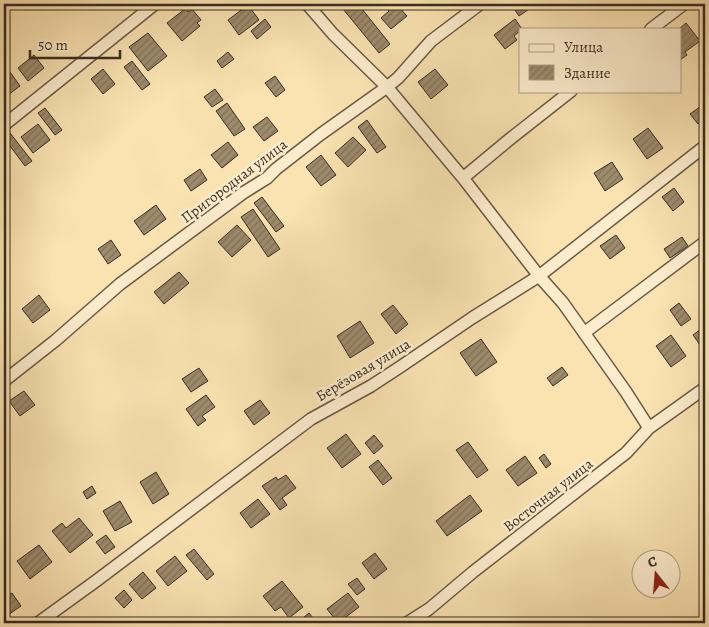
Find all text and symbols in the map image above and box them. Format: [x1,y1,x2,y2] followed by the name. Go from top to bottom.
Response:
[30,28,120,60] scale bar
[519,28,682,92] legend
[38,35,68,55] text: 50 m
[564,37,603,57] text: Улица
[564,63,611,83] text: Здание
[177,134,291,228] street label: Пригородная улица
[312,334,414,406] street label: Берёзовая улица
[499,454,597,536] street label: Восточная улица
[632,550,682,600] north arrow
[645,552,660,572] text: С

